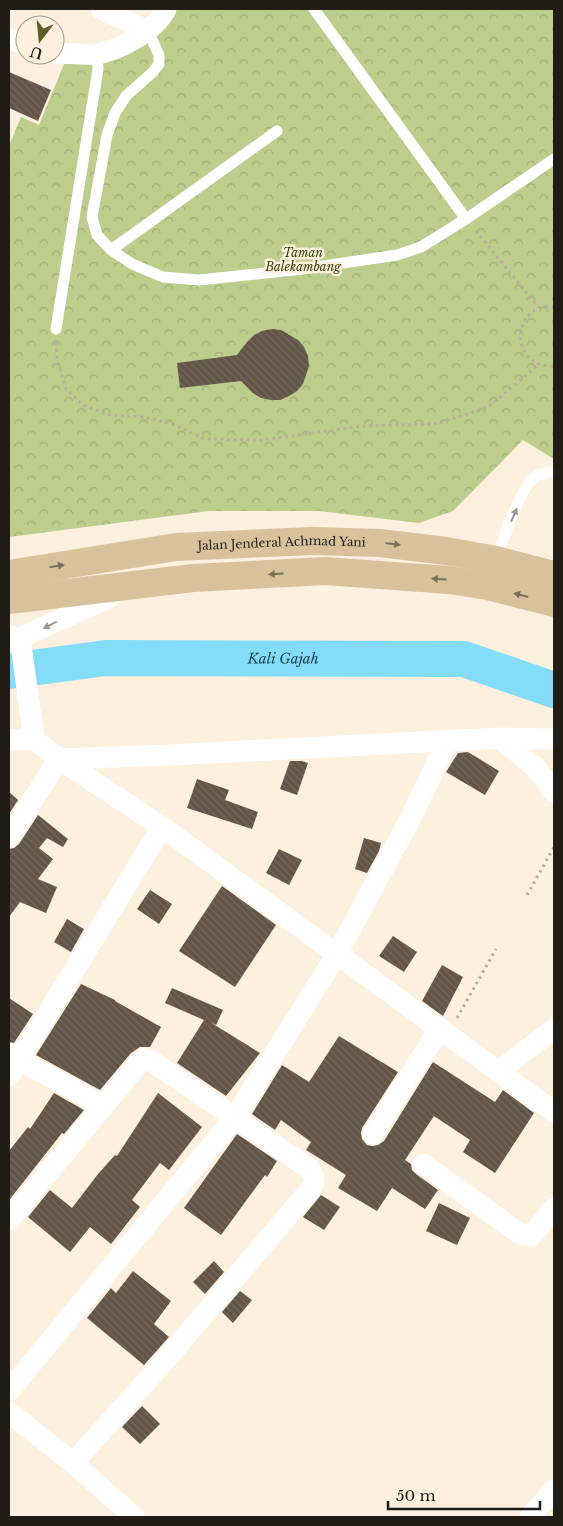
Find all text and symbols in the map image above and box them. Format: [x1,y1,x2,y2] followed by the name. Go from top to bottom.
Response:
[15,15,65,65] north arrow
[27,42,45,63] text: U
[264,245,342,274] park label: Taman Balekambang
[510,508,518,522] one-way arrow
[195,533,366,553] street label: Jalan Jenderal Achmad Yani
[385,541,401,549] one-way arrow
[49,562,65,570] one-way arrow
[268,570,284,578] one-way arrow
[430,575,446,583] one-way arrow
[513,590,528,598] one-way arrow
[43,621,57,629] one-way arrow
[246,649,319,668] water label: Kali Gajah
[388,1478,540,1510] scale bar
[396,1486,436,1505] text: 50 m

